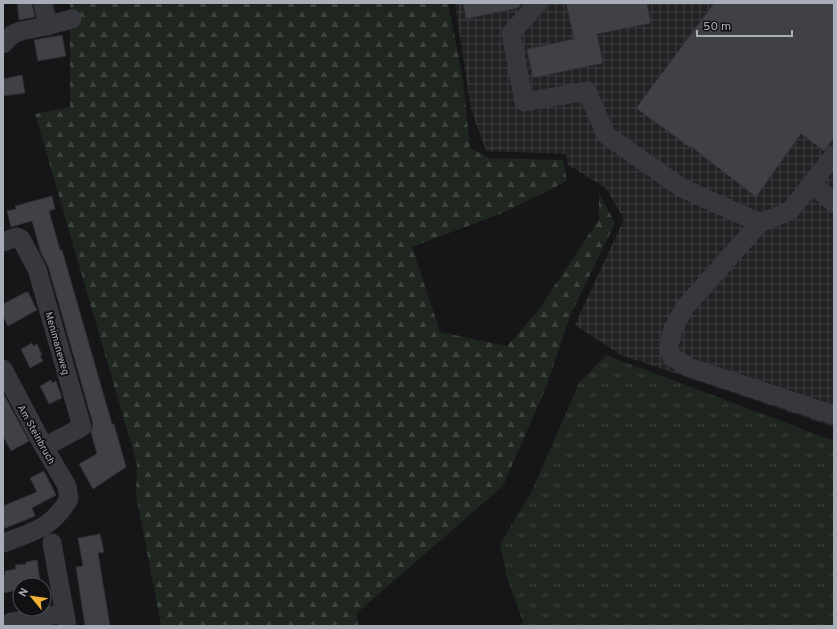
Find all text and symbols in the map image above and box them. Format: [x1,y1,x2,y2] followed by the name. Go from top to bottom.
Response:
[697,12,792,38] scale bar
[703,19,731,35] text: 50 m
[41,310,72,376] street label: Menimaneweg
[14,403,57,467] street label: Am Steinbruch
[12,577,52,617] north arrow
[16,586,32,599] text: N

